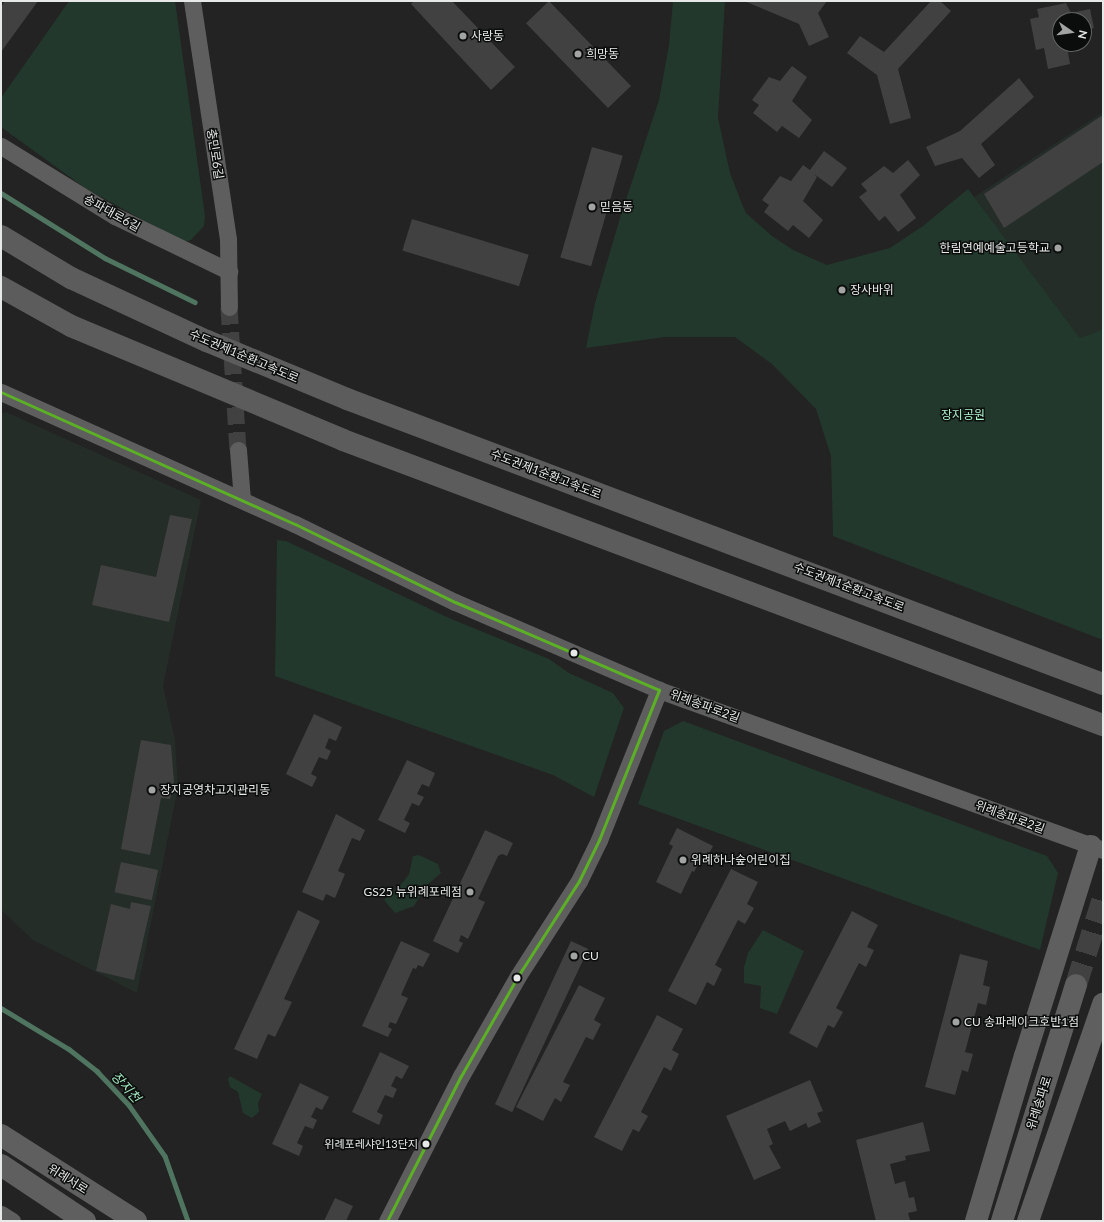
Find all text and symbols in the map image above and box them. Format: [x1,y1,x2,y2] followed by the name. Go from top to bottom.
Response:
[1052,12,1092,52] north arrow
[471,29,504,43] place label: 사랑동
[1076,29,1090,40] text: N
[458,31,468,41] marker: 사랑동
[586,47,619,61] place label: 희망동
[573,49,583,59] marker: 희망동
[204,128,226,180] street label: 충민로6길
[81,192,143,234] street label: 송파대로6길
[600,200,633,214] place label: 믿음동
[587,202,597,212] marker: 믿음동
[940,241,1050,255] place label: 한림연예예술고등학교
[1053,243,1063,253] marker: 한림연예예술고등학교
[850,283,894,297] place label: 장사바위
[837,285,847,295] marker: 장사바위
[187,326,301,386] street label: 수도권제1순환고속도로
[941,408,985,422] park label: 장지공원
[489,446,603,502] street label: 수도권제1순환고속도로
[792,559,906,615] street label: 수도권제1순환고속도로
[569,648,579,658] unlabelled marker
[668,687,742,725] street label: 위례송파로2길
[160,783,270,797] place label: 장지공영차고지관리동
[147,785,157,795] marker: 장지공영차고지관리동
[973,798,1047,836] street label: 위례송파로2길
[691,853,790,867] place label: 위례하나숲어린이집
[678,855,688,865] marker: 위례하나숲어린이집
[363,885,462,899] place label: GS25 뉴위례포레점
[465,887,475,897] marker: GS25 뉴위례포레점
[582,949,599,963] place label: CU
[569,951,579,961] marker: CU
[512,973,522,983] unlabelled marker
[964,1015,1079,1029] place label: CU 송파레이크호반1점
[951,1017,961,1027] marker: CU 송파레이크호반1점
[108,1068,144,1106] water label: 장지천
[1024,1075,1054,1131] street label: 위례송파로
[324,1137,418,1151] place label: 위례포레샤인13단지
[421,1139,431,1149] marker: 위례포레샤인13단지
[45,1161,91,1197] street label: 위례서로

